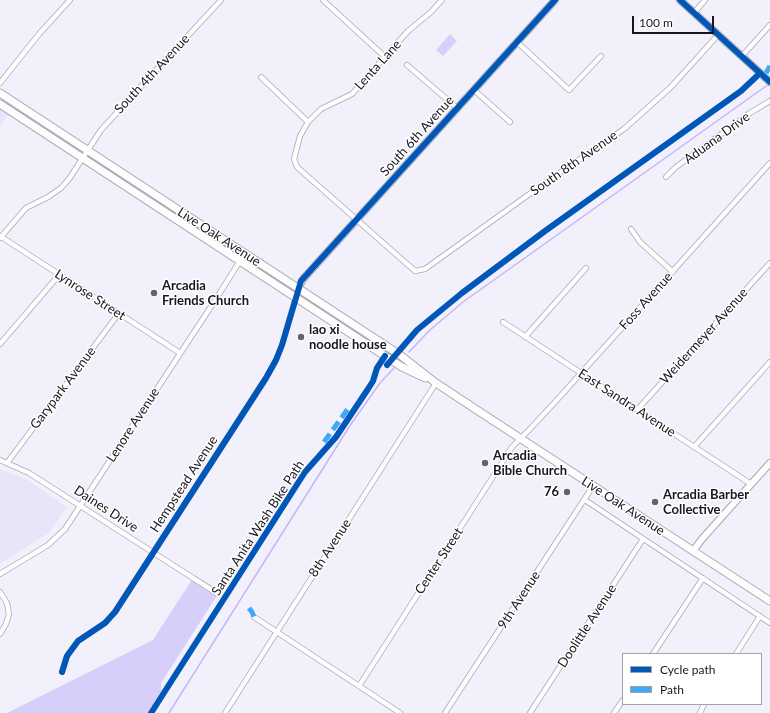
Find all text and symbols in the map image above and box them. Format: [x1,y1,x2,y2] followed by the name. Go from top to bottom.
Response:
[634,8,716,34] scale bar
[639,15,673,30] text: 100 m
[111,31,193,117] street label: South 4th Avenue
[351,37,405,93] street label: Lenta Lane
[377,93,457,179] street label: South 6th Avenue
[681,109,753,167] street label: Aduana Drive
[527,127,621,199] street label: South 8th Avenue
[174,204,264,270] street label: Live Oak Avenue
[52,266,128,324] street label: Lynrose Street
[616,269,676,333] street label: Foss Avenue
[162,278,249,309] place label: Arcadia Friends Church
[657,285,751,387] street label: Weidermeyer Avenue
[149,288,159,298] marker: Arcadia Friends Church
[309,322,387,353] place label: lao xi noodle house
[296,332,306,342] marker: lao xi noodle house
[27,344,99,432] street label: Garypark Avenue
[575,366,679,440] street label: East Sandra Avenue
[103,385,163,465] street label: Lenore Avenue
[147,433,221,535] street label: Hempstead Avenue
[493,448,567,479] place label: Arcadia Bible Church
[209,458,307,598] street label: Santa Anita Wash Bike Path
[480,458,490,468] marker: Arcadia Bible Church
[578,473,668,539] street label: Live Oak Avenue
[71,482,141,536] street label: Daines Drive
[544,484,559,500] place label: 76
[562,487,572,497] marker: 76
[663,487,749,518] place label: Arcadia Barber Collective
[650,497,660,507] marker: Arcadia Barber Collective
[306,516,354,580] street label: 8th Avenue
[412,525,466,597] street label: Center Street
[495,568,543,632] street label: 9th Avenue
[554,582,620,670] street label: Doolittle Avenue
[622,653,762,705] legend
[660,662,715,677] text: Cycle path
[660,682,684,697] text: Path

